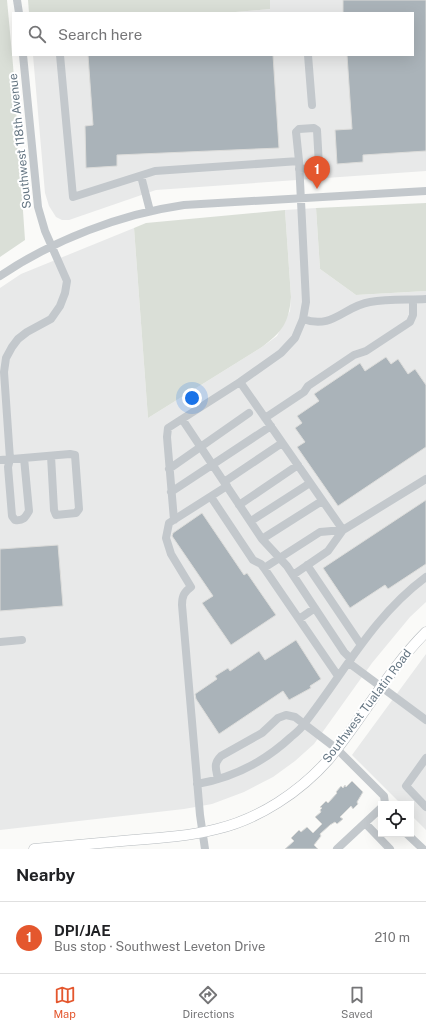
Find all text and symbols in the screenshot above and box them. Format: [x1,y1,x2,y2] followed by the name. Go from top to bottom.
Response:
[12,12,414,56] search box
[26,23,48,45] icon: search
[58,26,142,43] text: Search here
[6,72,34,209] street label: Southwest 118th Avenue
[304,156,330,189] pin: 1
[182,388,202,408] your location
[320,646,414,766] street label: Southwest Tualatin Road
[378,801,414,837] map controls
[378,801,414,837] button: locate
[16,865,75,885] text: Nearby
[54,922,111,939] text: DPI/JAE
[26,930,32,945] text: 1
[375,930,410,945] text: 210 m
[54,939,265,954] text: Bus stop · Southwest Leveton Drive
[53,984,76,1020] tab: Map
[183,984,234,1020] tab: Directions
[341,984,373,1020] tab: Saved

